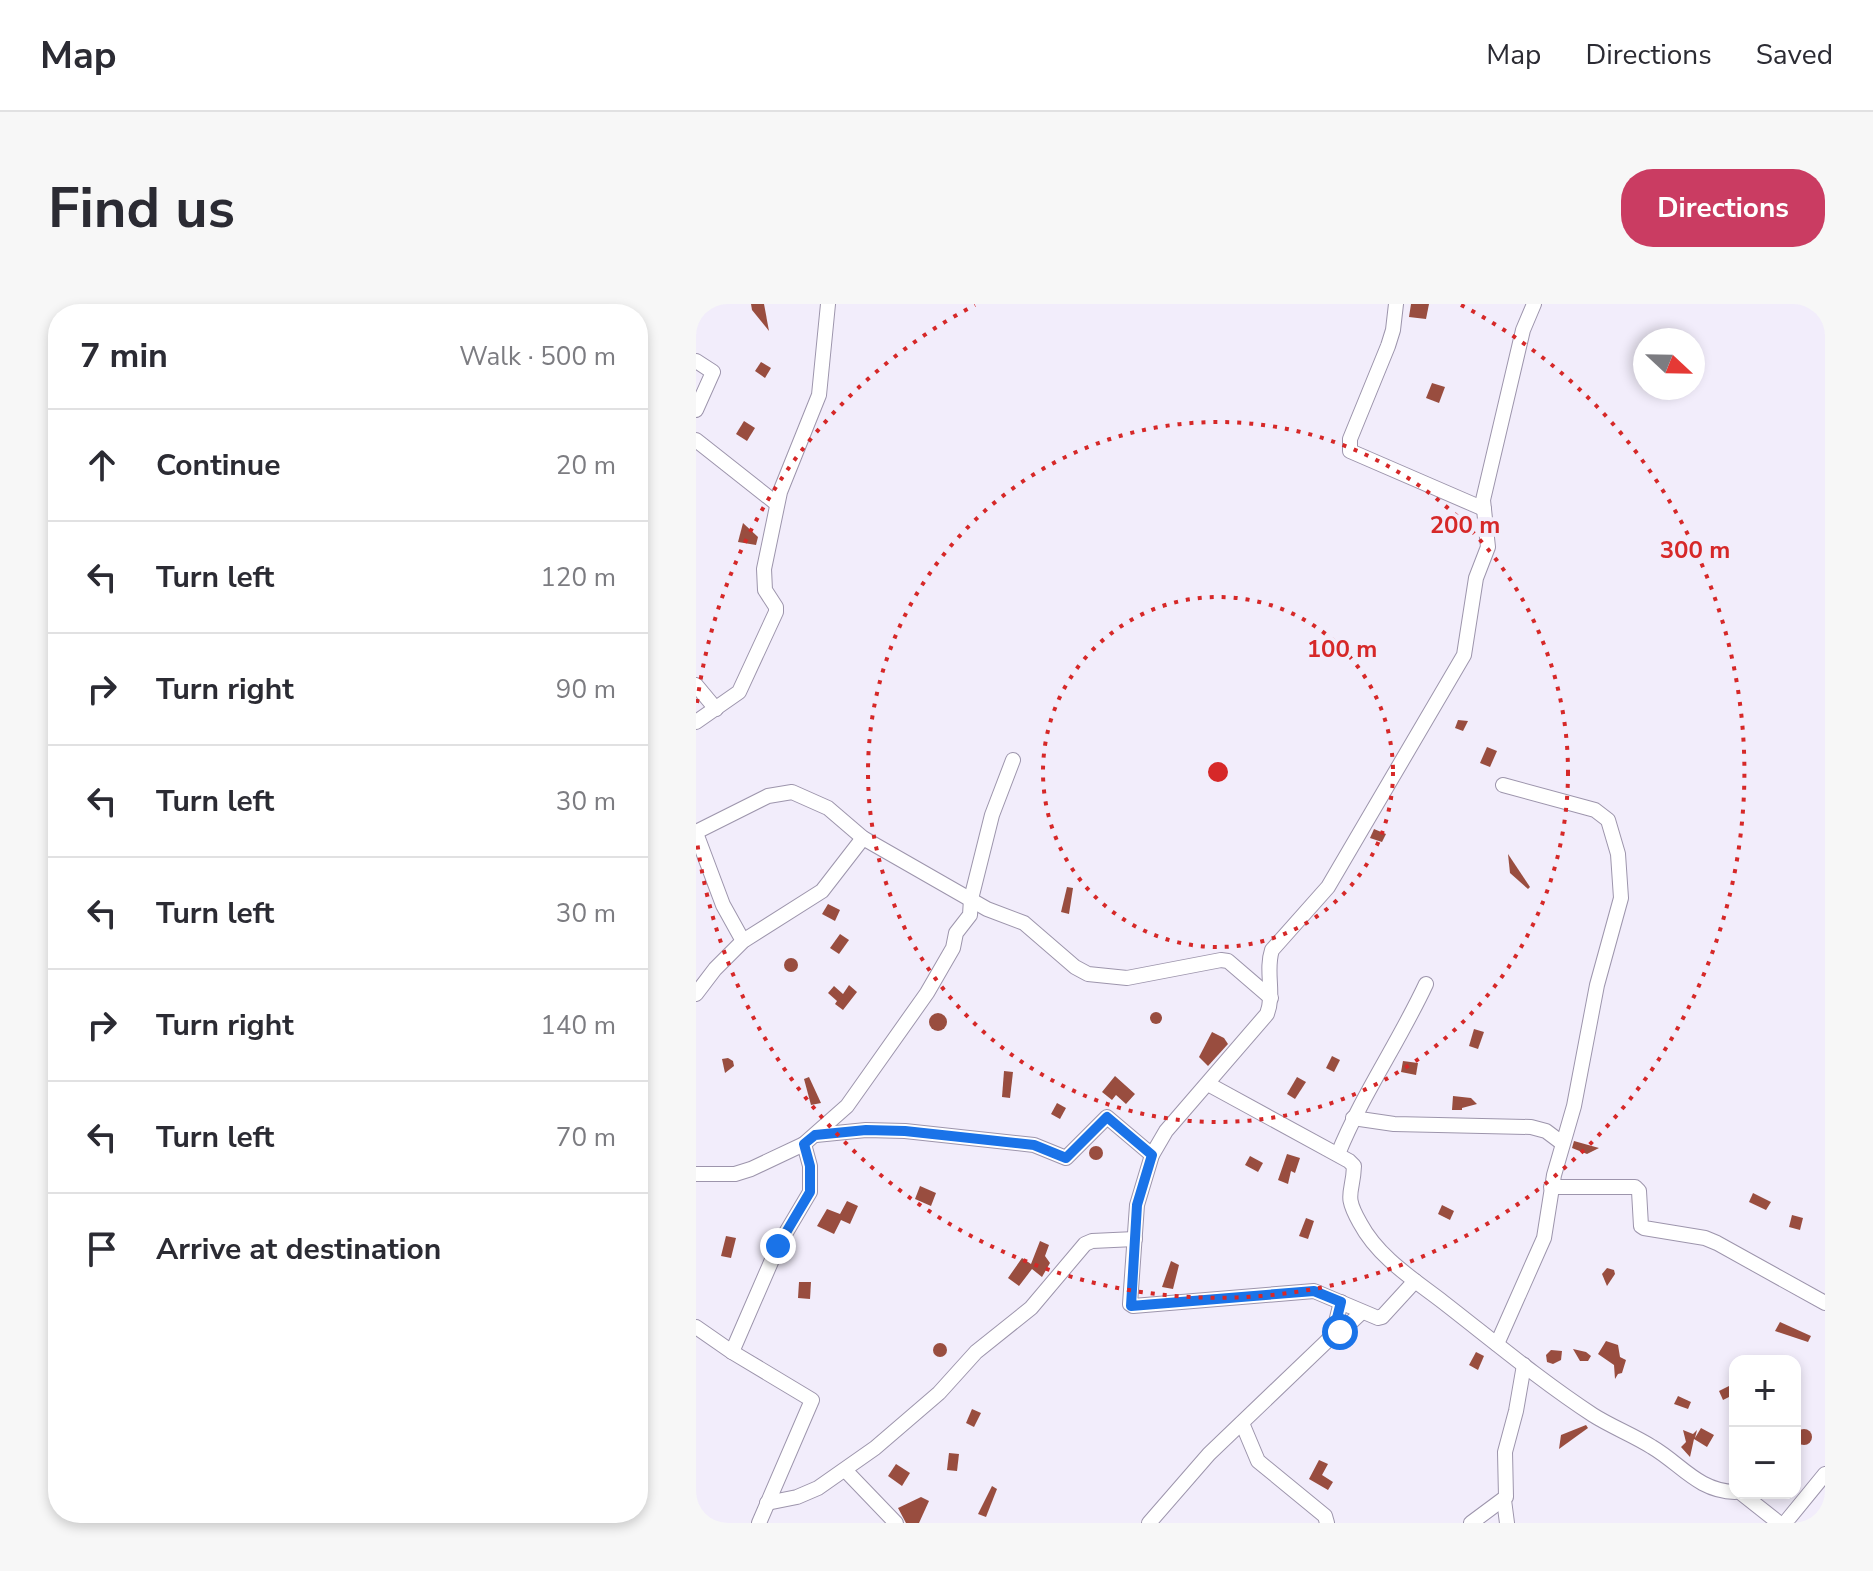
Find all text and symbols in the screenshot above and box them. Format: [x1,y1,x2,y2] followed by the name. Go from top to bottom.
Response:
[40,30,117,81] text: Map
[1486,36,1541,74] text: Map
[1585,36,1712,74] text: Directions
[1756,36,1833,74] text: Saved
[1621,169,1825,247] button: Directions
[48,170,235,247] text: Find us
[1633,328,1705,400] north arrow
[80,333,168,379] text: 7 min
[459,339,616,374] text: Walk · 500 m
[80,443,124,487] icon: ahead
[156,445,281,486] text: Continue
[556,448,616,483] text: 20 m
[1430,509,1500,541] text: 200 m
[1660,534,1730,566] text: 300 m
[80,555,124,599] icon: left
[156,557,274,598] text: Turn left
[540,560,616,595] text: 120 m
[1307,633,1377,665] text: 100 m
[80,667,124,711] icon: right
[156,669,294,710] text: Turn right
[556,672,616,707] text: 90 m
[1204,758,1232,786] centre of rings
[80,779,124,823] icon: left
[156,781,274,822] text: Turn left
[556,784,616,819] text: 30 m
[80,891,124,935] icon: left
[156,893,274,934] text: Turn left
[556,896,616,931] text: 30 m
[80,1003,124,1047] icon: right
[156,1005,294,1046] text: Turn right
[540,1008,616,1043] text: 140 m
[80,1115,124,1159] icon: left
[156,1117,274,1158] text: Turn left
[556,1120,616,1155] text: 70 m
[80,1227,124,1271] icon: arrive
[760,1228,796,1264] route end
[156,1229,441,1270] text: Arrive at destination
[1322,1314,1358,1350] route start
[1729,1355,1801,1499] map controls
[1729,1355,1801,1427] button: +
[1729,1427,1801,1499] button: −

